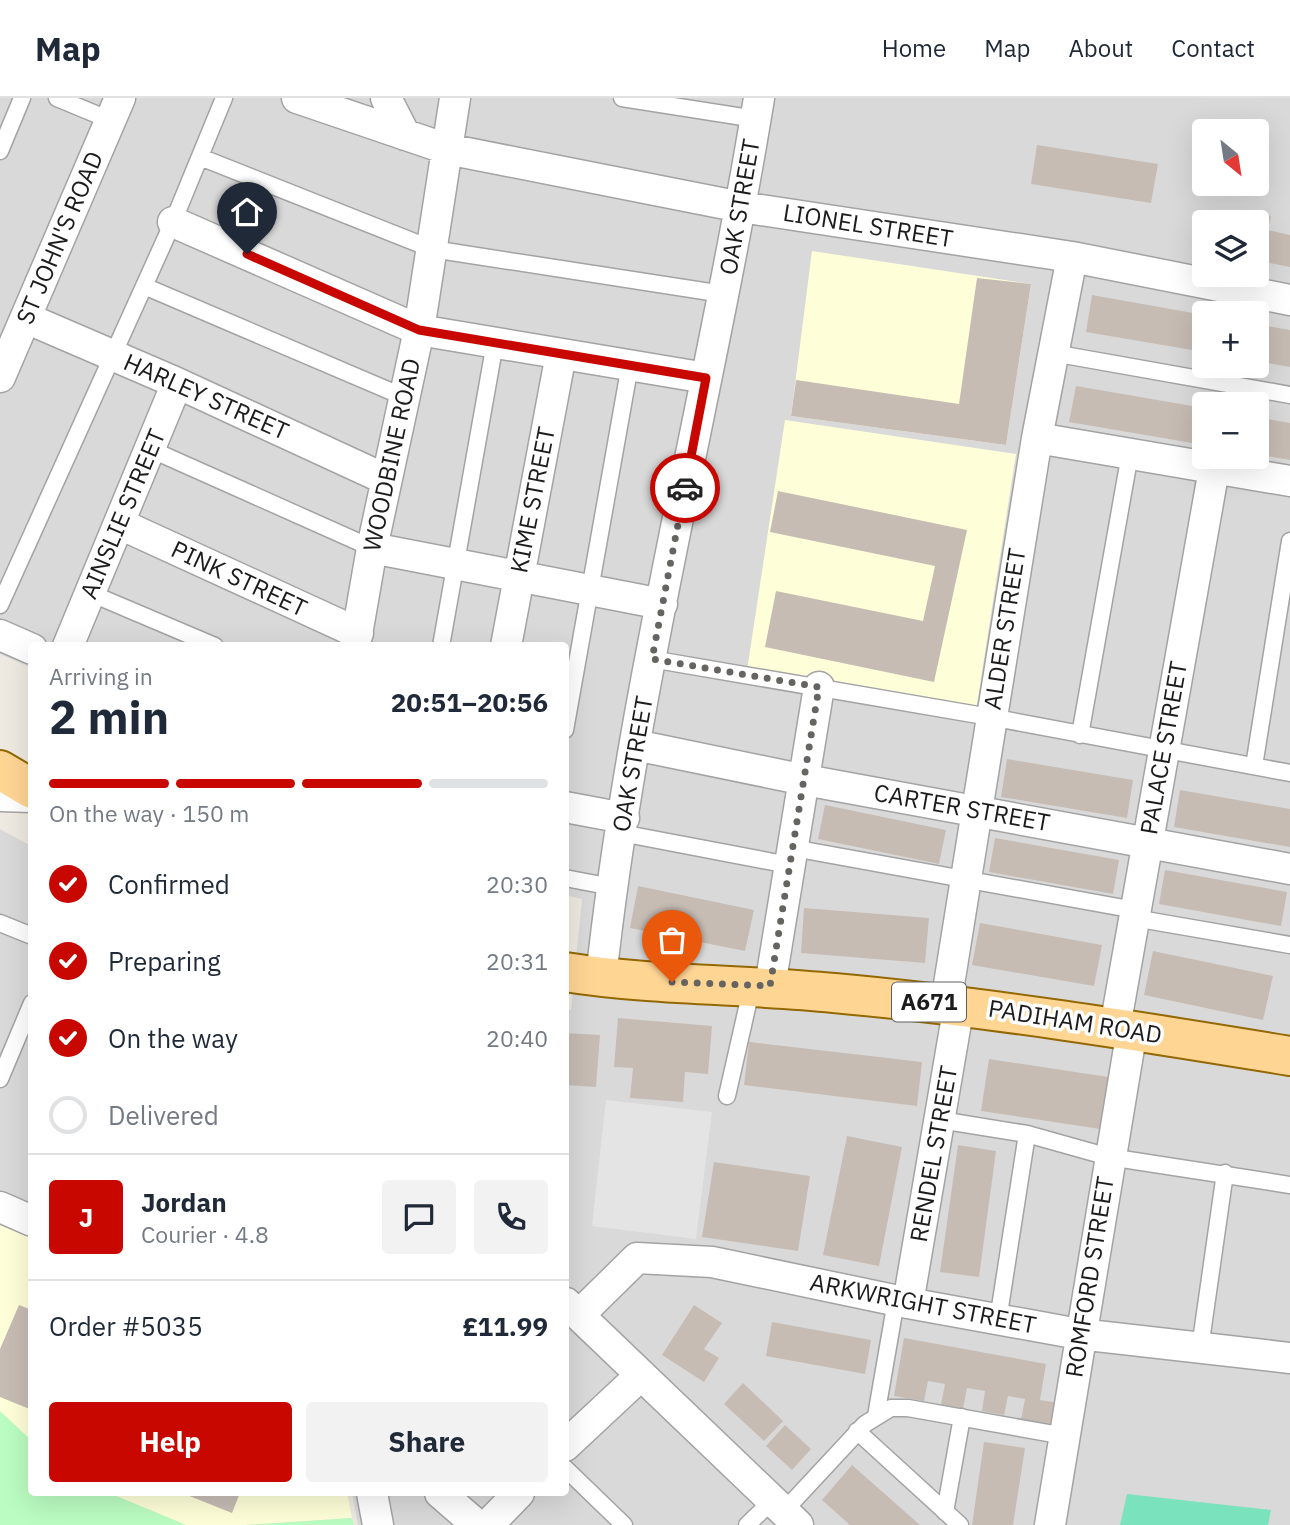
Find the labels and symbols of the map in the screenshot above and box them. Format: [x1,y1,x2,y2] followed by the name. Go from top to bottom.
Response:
[1192,119,1269,196] north arrow
[711,136,767,277] street label: OAK STREET
[8,146,110,329] street label: ST JOHN'S ROAD
[217,182,277,254] pin
[781,196,956,254] street label: LIONEL STREET
[119,345,294,447] street label: HARLEY STREET
[355,355,427,554] street label: WOODBINE ROAD
[72,424,172,603] street label: AINSLIE STREET
[502,424,562,576] street label: KIME STREET
[650,453,720,523] courier
[166,533,313,624] street label: PINK STREET
[975,546,1033,712] street label: ALDER STREET
[1132,658,1194,837] street label: PALACE STREET
[604,693,660,834] street label: OAK STREET
[872,776,1053,838] street label: CARTER STREET
[642,910,702,982] pin
[892,982,966,1021] road number: A671
[986,991,1164,1051] street label: PADIHAM ROAD
[902,1063,964,1245] street label: RENDEL STREET
[1057,1174,1121,1380] street label: ROMFORD STREET
[807,1265,1039,1341] street label: ARKWRIGHT STREET

